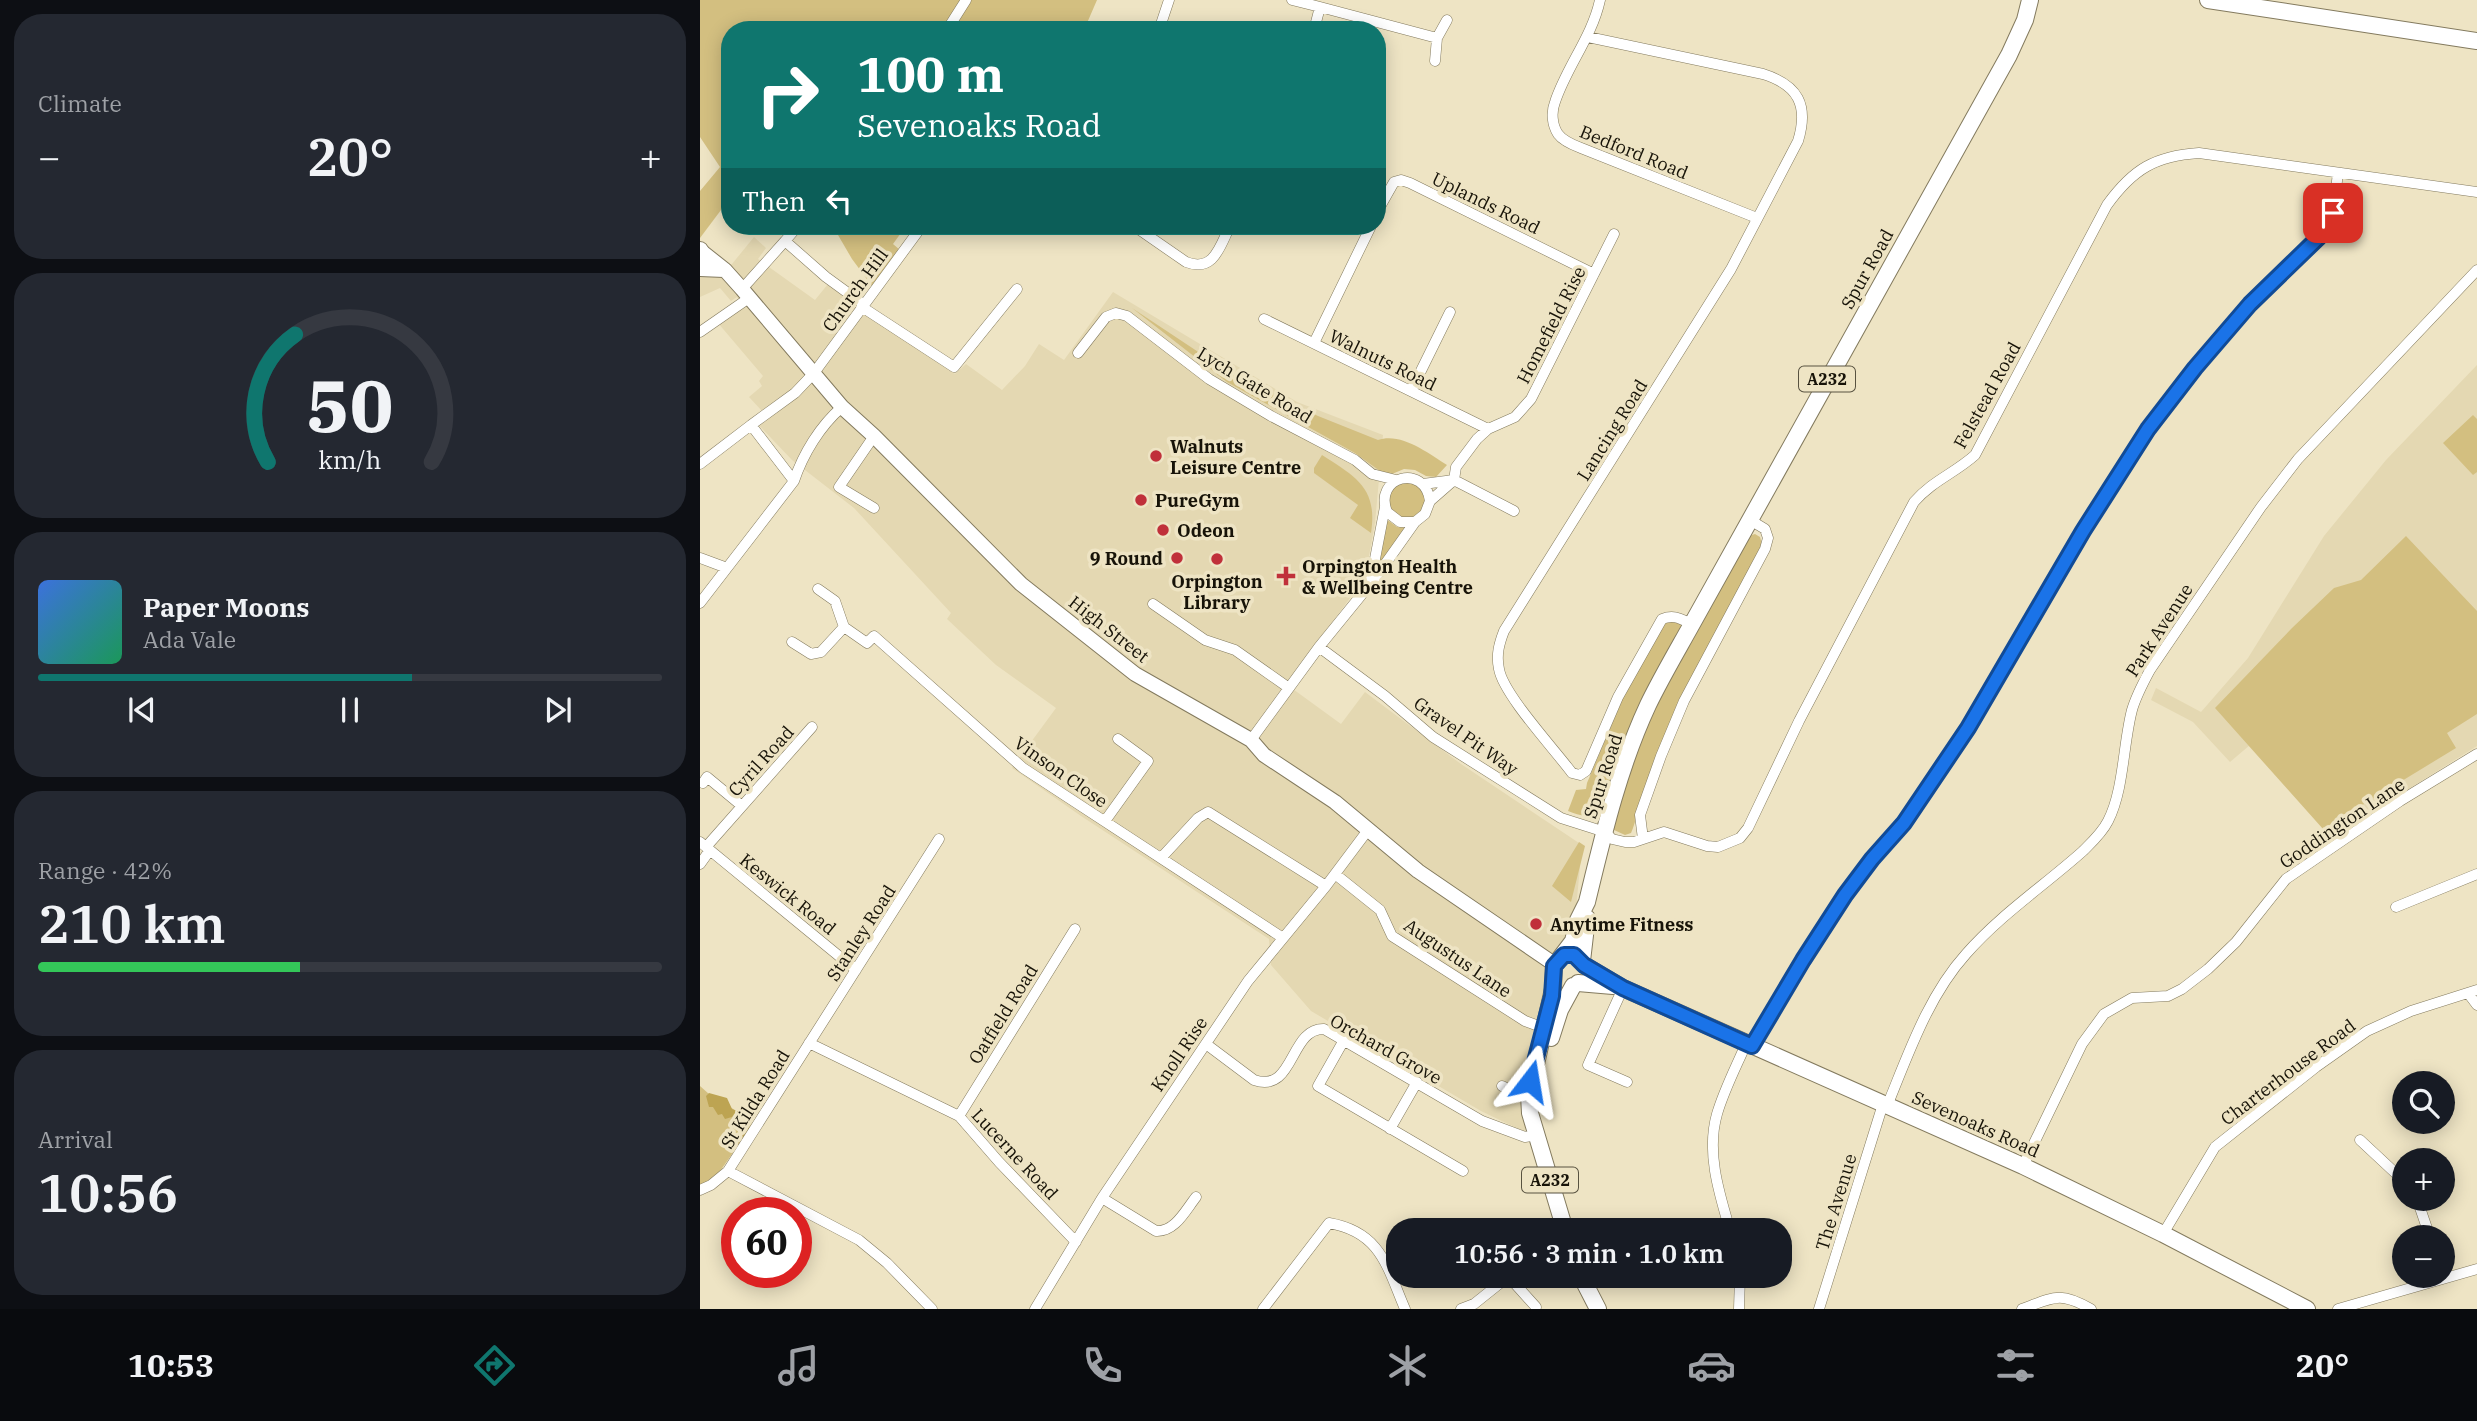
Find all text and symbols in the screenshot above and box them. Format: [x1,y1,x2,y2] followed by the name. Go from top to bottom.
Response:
[857,42,1004,105] text: 100 m
[742,49,833,140] icon: right
[38,88,122,118] text: Climate
[857,104,1101,146] text: Sevenoaks Road
[1576,120,1692,184] street label: Bedford Road
[307,123,393,190] text: 20°
[38,132,61,181] text: −
[639,132,662,181] text: +
[1428,167,1544,239] street label: Uplands Road
[820,182,858,220] icon: left
[2303,183,2363,243] pin
[742,184,806,218] text: Then
[2314,194,2352,232] icon: arrive
[1836,225,1898,313] street label: Spur Road
[817,244,893,336] street label: Church Hill
[1511,262,1591,388] street label: Homefield Rise
[1326,324,1440,396] street label: Walnuts Road
[1948,338,2026,452] street label: Felstead Road
[1193,342,1317,428] street label: Lych Gate Road
[306,357,394,452] text: 50
[1799,366,1855,392] road number: A232
[1572,375,1652,485] street label: Lancing Road
[1170,435,1301,479] place label: Walnuts Leisure Centre
[318,442,382,475] text: km/h
[1148,448,1164,464] marker: Walnuts Leisure Centre
[1155,489,1240,512] place label: PureGym
[1133,492,1149,508] marker: PureGym
[1177,519,1235,542] place label: Odeon
[1155,522,1171,538] marker: Odeon
[1090,547,1163,570] place label: 9 Round
[1169,550,1185,566] marker: 9 Round
[1209,551,1225,567] marker: Orpington Library
[1302,555,1473,599] place label: Orpington Health & Wellbeing Centre
[1276,566,1296,586] marker: Orpington Health & Wellbeing Centre
[1171,570,1263,614] place label: Orpington Library
[2120,579,2198,681] street label: Park Avenue
[143,590,310,624] text: Paper Moons
[1064,591,1154,667] street label: High Street
[143,624,236,654] text: Ada Vale
[123,691,161,729] icon: previous
[331,691,369,729] icon: pause
[539,691,577,729] icon: next
[1409,692,1523,781] street label: Gravel Pit Way
[723,721,799,801] street label: Cyril Road
[1010,731,1112,813] street label: Vinson Close
[1579,731,1628,821] street label: Spur Road
[2275,773,2409,873] street label: Goddington Lane
[735,848,841,940] street label: Keswick Road
[38,855,172,885] text: Range · 42%
[821,881,901,985] street label: Stanley Road
[38,890,226,957] text: 210 km
[1550,913,1693,936] place label: Anytime Fitness
[1400,914,1516,1002] street label: Augustus Lane
[1528,916,1544,932] marker: Anytime Fitness
[963,960,1043,1068] street label: Oatfield Road
[1326,1009,1446,1089] street label: Orchard Grove
[1146,1012,1212,1096] street label: Knoll Rise
[2216,1014,2360,1130] street label: Charterhouse Road
[1493,1044,1567,1118] position arrow
[715,1045,795,1153] street label: St Kilda Road
[2392,1071,2455,1288] map controls
[2392,1071,2455,1134] button: search
[1909,1086,2043,1162] street label: Sevenoaks Road
[967,1104,1063,1205] street label: Lucerne Road
[38,1124,113,1154] text: Arrival
[2392,1148,2455,1211] button: +
[1810,1151,1862,1253] street label: The Avenue
[38,1159,178,1226] text: 10:56
[1522,1168,1578,1192] road number: A232
[721,1197,812,1288] speed limit sign: 60
[2392,1225,2455,1288] button: −
[1454,1236,1724,1270] text: 10:56 · 3 min · 1.0 km
[470,1341,519,1390] icon: directions
[774,1341,823,1390] icon: music
[1078,1341,1127,1390] icon: phone
[1383,1341,1432,1390] icon: climate
[1687,1341,1736,1390] icon: car
[1991,1341,2040,1390] icon: filters
[128,1344,214,1386] text: 10:53
[2296,1344,2349,1386] text: 20°

